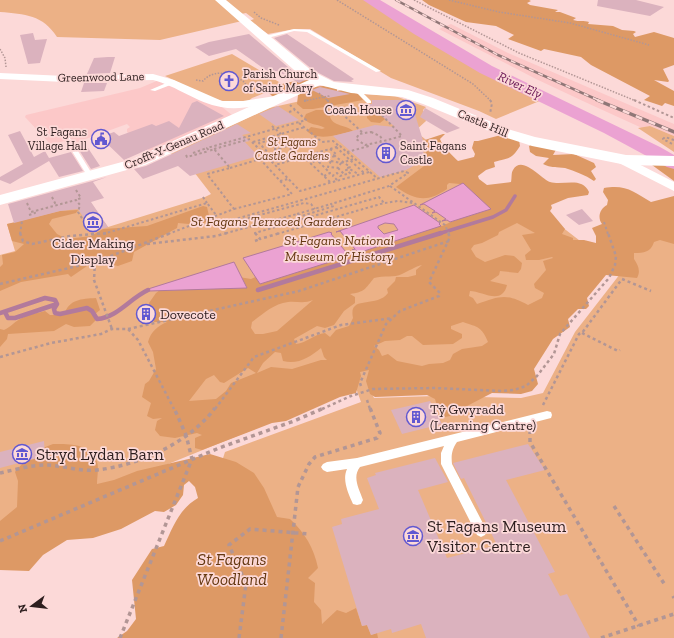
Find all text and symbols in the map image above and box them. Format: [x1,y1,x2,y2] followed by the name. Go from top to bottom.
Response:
[243,67,317,95] place label: Parish Church of Saint Mary
[496,68,544,102] water label: River Ely
[57,69,145,85] street label: Greenwood Lane
[218,70,240,92] church icon: Parish Church of Saint Mary
[395,99,417,121] museum icon: Coach House
[325,103,392,117] place label: Coach House
[456,106,510,140] street label: Castle Hill
[122,118,226,172] street label: Crofft-Y-Genau Road
[27,125,87,153] place label: St Fagans Village Hall
[90,128,112,150] public building icon: St Fagans Village Hall
[255,135,329,163] park label: St Fagans Castle Gardens
[400,139,466,167] place label: Saint Fagans Castle
[375,142,397,164] building icon: Saint Fagans Castle
[82,211,104,233] museum icon: Cider Making Display
[191,213,351,230] park label: St Fagans Terraced Gardens
[284,232,394,265] park label: St Fagans National Museum of History
[52,235,134,268] place label: Cider Making Display
[135,303,157,325] building icon: Dovecote
[160,306,216,323] place label: Dovecote
[430,401,536,434] place label: Tŷ Gwyradd (Learning Centre)
[405,406,427,428] building icon: Tŷ Gwyradd (Learning Centre)
[11,443,33,465] museum icon: Stryd Lydan Barn
[36,444,164,464] place label: Stryd Lydan Barn
[426,516,566,556] place label: St Fagans Museum Visitor Centre
[402,525,424,547] museum icon: St Fagans Museum Visitor Centre
[197,549,267,589] park label: St Fagans Woodland
[12,586,52,626] north arrow
[15,602,30,614] text: N

